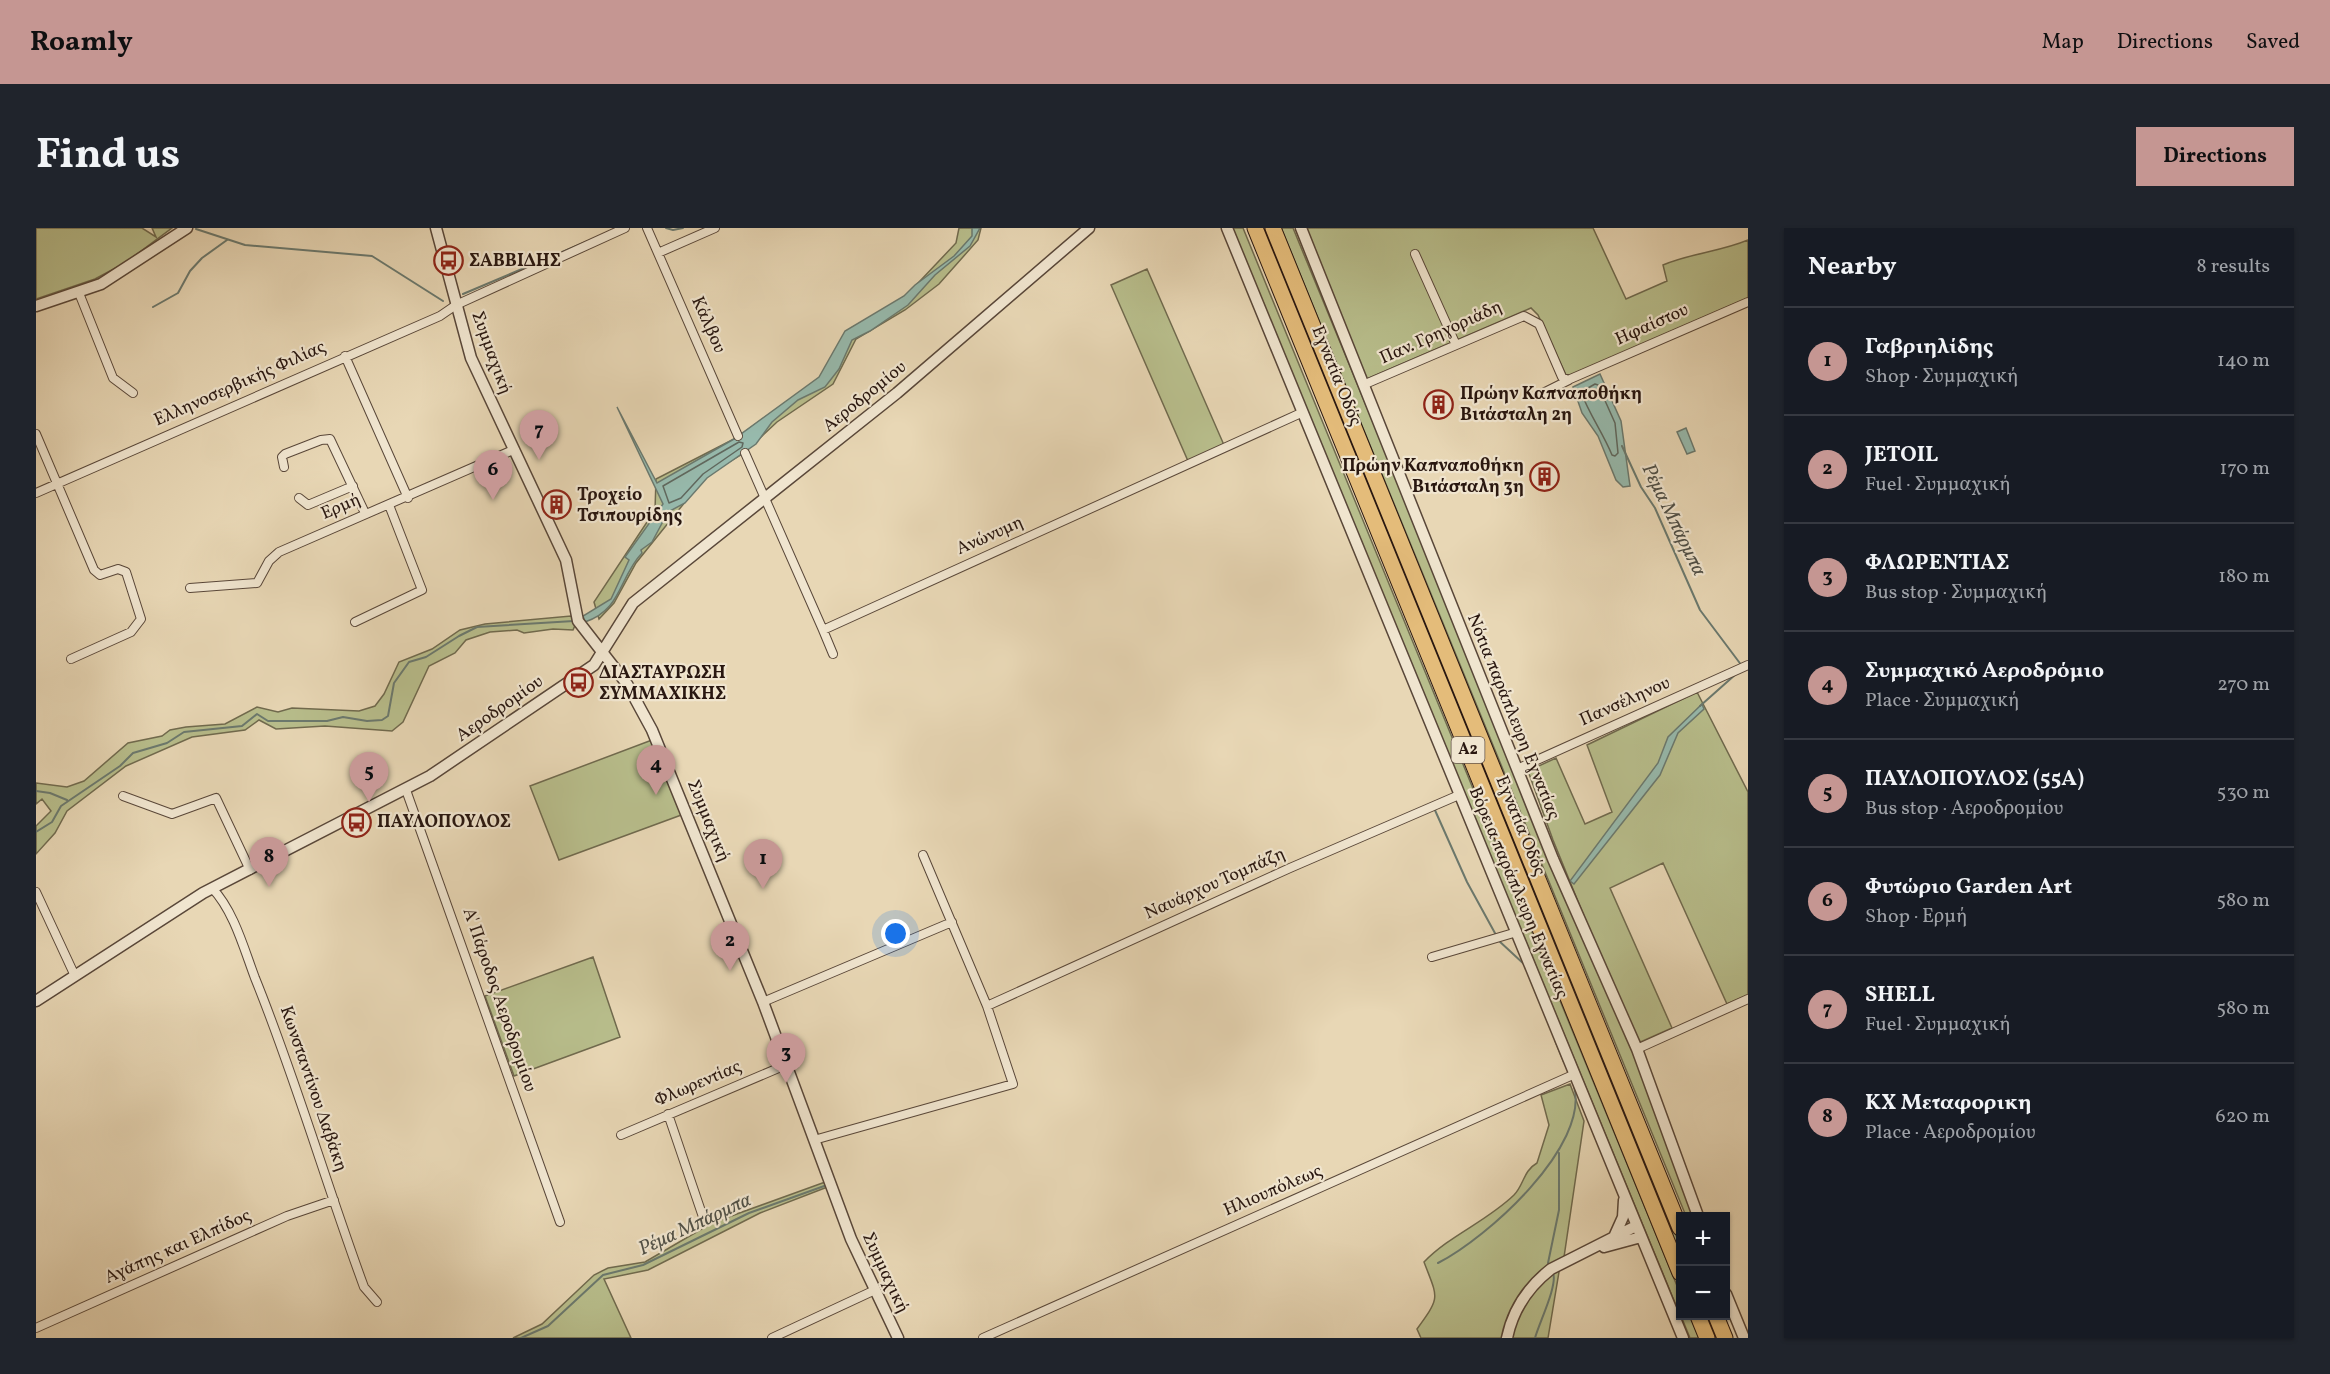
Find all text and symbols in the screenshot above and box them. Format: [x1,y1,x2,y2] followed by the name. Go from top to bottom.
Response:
[30,23,133,62] text: Roamly
[2042,28,2084,57] text: Map
[2117,28,2213,57] text: Directions
[2246,28,2300,57] text: Saved
[36,127,180,186] text: Find us
[2136,127,2294,186] button: Directions
[432,245,464,277] bus stop icon: ΣΑΒΒΙΔΗΣ
[469,249,561,274] place label: ΣΑΒΒΙΔΗΣ
[1808,249,1897,285] text: Nearby
[2197,253,2270,281] text: 8 results
[684,293,732,357] street label: Κάλβου
[1376,295,1506,371] street label: Παν. Γρηγοριάδη
[1611,298,1693,352] street label: Ηφαίστου
[464,308,518,398] street label: Συμμαχική
[1305,322,1367,430] street label: Εγνατία Οδός
[1865,332,1993,363] text: Γαβριηλίδης
[150,335,330,433] street label: Ελληνοσερβικής Φιλίας
[1823,347,1832,375] text: 1
[2217,347,2270,375] text: 140 m
[818,355,912,439] street label: Αεροδρομίου
[1865,363,2019,391] text: Shop · Συμμαχική
[1460,382,1642,428] place label: Πρώην Καπναποθήκη Βιτάσταλη 2η
[1423,388,1455,420] building icon: Πρώην Καπναποθήκη Βιτάσταλη 2η
[520,410,558,460] pin: 7
[1865,440,1938,471] text: JETOIL
[474,450,512,500] pin: 6
[1342,454,1524,500] place label: Πρώην Καπναποθήκη Βιτάσταλη 3η
[1822,455,1833,483] text: 2
[2220,455,2270,483] text: 170 m
[1634,459,1713,581] water label: Ρέμα Μπάρμπα
[1529,460,1561,492] building icon: Πρώην Καπναποθήκη Βιτάσταλη 3η
[1865,471,2011,499] text: Fuel · Συμμαχική
[577,483,682,529] place label: Τροχείο Τσιπουρίδης
[317,487,365,527] street label: Ερμή
[540,489,572,521] building icon: Τροχείο Τσιπουρίδης
[952,510,1028,562] street label: Ανώνυμη
[1865,548,2009,579] text: ΦΛΩΡΕΝΤΙΑΣ
[1822,563,1833,591] text: 3
[2218,563,2270,591] text: 180 m
[1865,579,2047,607] text: Bus stop · Συμμαχική
[1460,610,1566,824] street label: Νότια παράπλευρη Εγνατίας
[1865,656,2104,687] text: Συμμαχικό Αεροδρόμιο
[599,661,726,707] place label: ΔΙΑΣΤΑΥΡΩΣΗ ΣΥΜΜΑΧΙΚΗΣ
[562,667,594,699] bus stop icon: ΔΙΑΣΤΑΥΡΩΣΗ ΣΥΜΜΑΧΙΚΗΣ
[451,670,549,748] street label: Αεροδρομίου
[1576,671,1674,733] street label: Πανσέληνου
[1821,671,1834,699] text: 4
[2217,671,2270,699] text: 270 m
[1865,687,2019,715] text: Place · Συμμαχική
[1452,737,1484,763] road number: Α2
[636,746,676,795] pin: 4
[350,752,388,802] pin: 5
[1865,764,2084,795] text: ΠΑΥΛΟΠΟΥΛΟΣ (55Α)
[1489,772,1551,880] street label: Εγνατία Οδός
[680,776,736,866] street label: Συμμαχική
[1823,779,1832,807] text: 5
[2217,779,2270,807] text: 530 m
[1462,783,1574,1003] street label: Βόρεια παράπλευρη Εγνατίας
[1865,795,2063,823] text: Bus stop · Αεροδρομίου
[340,806,372,838] bus stop icon: ΠΑΥΛΟΠΟΥΛΟΣ
[377,810,511,835] place label: ΠΑΥΛΟΠΟΥΛΟΣ
[250,838,288,887] pin: 8
[744,840,782,889] pin: 1
[1141,842,1289,926] street label: Ναυάρχου Τομπάζη
[1865,872,2072,903] text: Φυτώριο Garden Art
[1822,887,1833,915] text: 6
[2217,887,2270,915] text: 580 m
[1865,903,1968,931] text: Shop · Ερμή
[456,905,542,1095] street label: Α' Πάροδος Αεροδρομίου
[881,919,910,948] your location
[710,922,750,971] pin: 2
[1865,980,1935,1011] text: SHELL
[1823,995,1832,1023] text: 7
[2217,995,2270,1023] text: 580 m
[273,1003,353,1175] street label: Κωνσταντίνου Δαβάκη
[1865,1011,2011,1039] text: Fuel · Συμμαχική
[766,1034,806,1083] pin: 3
[651,1055,745,1113] street label: Φλωρεντίας
[1865,1088,2032,1119] text: ΚΧ Μεταφορικη
[1822,1103,1833,1131] text: 8
[2216,1103,2270,1131] text: 620 m
[1865,1119,2035,1147] text: Place · Αεροδρομίου
[1220,1159,1326,1223] street label: Ηλιουπόλεως
[634,1186,757,1263] water label: Ρέμα Μπάρμπα
[101,1204,255,1290] street label: Αγάπης και Ελπίδος
[1676,1212,1730,1320] map controls
[1676,1212,1730,1266] button: +
[855,1228,915,1318] street label: Συμμαχική
[1676,1266,1730,1320] button: −

